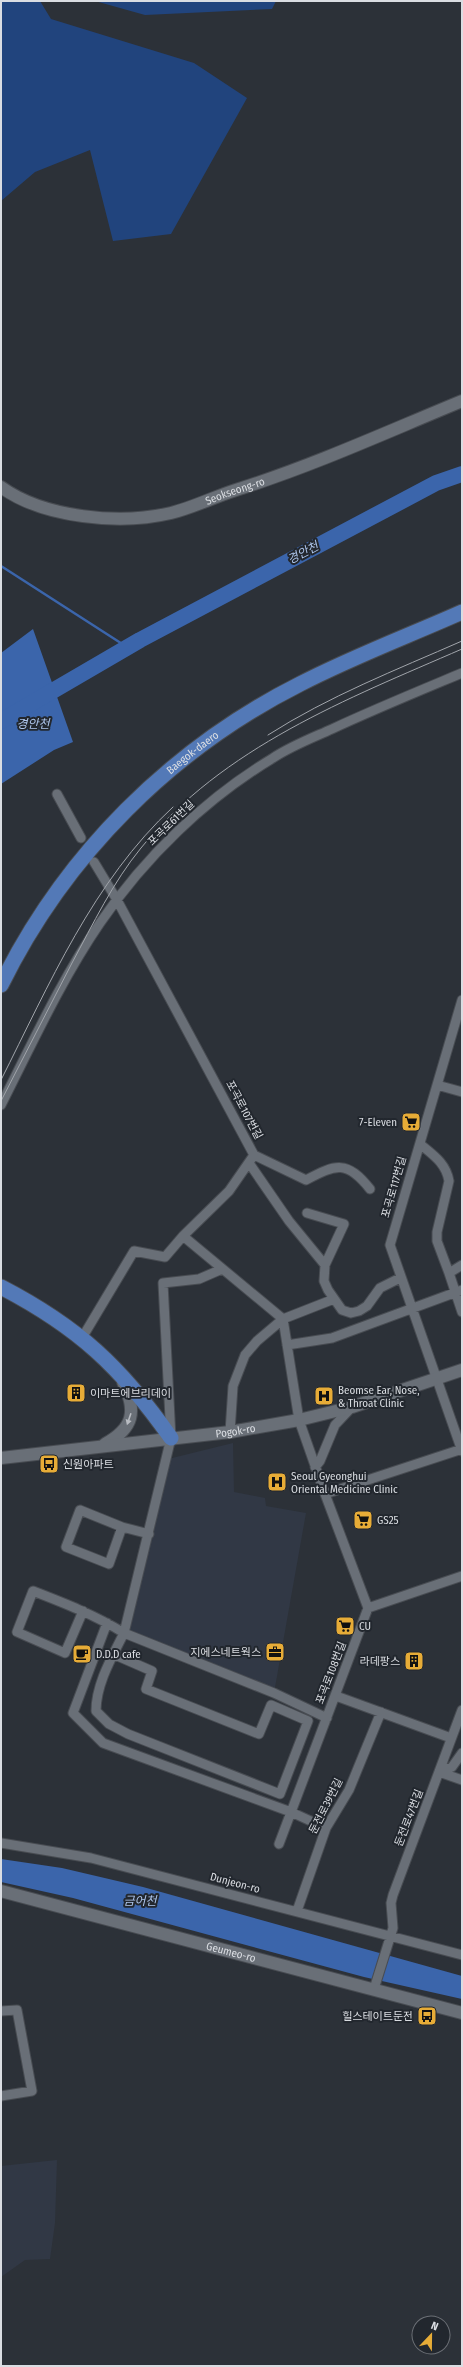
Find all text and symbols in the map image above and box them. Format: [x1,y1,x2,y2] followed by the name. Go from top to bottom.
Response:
[203,474,266,507] street label: Seokseong-ro
[285,538,323,567] water label: 경안천
[16,717,52,731] water label: 경안천
[164,728,221,777] street label: Baegok-daero
[145,798,197,848] street label: 포곡로61번길
[223,1078,265,1142] street label: 포곡로107번길
[400,1111,422,1133] supermarket icon: 7-Eleven
[359,1116,397,1129] place label: 7-Eleven
[379,1155,409,1219] street label: 포곡로117번길
[65,1382,87,1404] building icon: 이마트에브리데이
[338,1384,419,1410] place label: Beomse Ear, Nose, & Throat Clinic
[313,1385,335,1407] hospital icon: Beomse Ear, Nose, & Throat Clinic
[90,1387,171,1400] place label: 이마트에브리데이
[126,1414,132,1426] one-way arrow
[215,1421,257,1440] street label: Pogok-ro
[38,1453,60,1475] bus stop icon: 신원아파트
[63,1458,114,1471] place label: 신원아파트
[291,1470,398,1496] place label: Seoul Gyeonghui Oriental Medicine Clinic
[266,1471,288,1493] hospital icon: Seoul Gyeonghui Oriental Medicine Clinic
[352,1509,374,1531] supermarket icon: GS25
[377,1514,399,1527] place label: GS25
[334,1615,356,1637] supermarket icon: CU
[359,1620,371,1633] place label: CU
[313,1640,349,1706] street label: 포곡로108번길
[264,1641,286,1663] office icon: 지에스네트웍스
[71,1643,93,1665] cafe icon: D.D.D cafe
[190,1646,261,1659] place label: 지에스네트웍스
[96,1648,141,1661] place label: D.D.D cafe
[403,1650,425,1672] building icon: 라데팡스
[360,1655,400,1668] place label: 라데팡스
[306,1776,346,1836] street label: 둔전로39번길
[392,1788,426,1848] street label: 둔전로47번길
[209,1870,262,1896] street label: Dunjeon-ro
[123,1894,159,1908] water label: 금어천
[205,1939,257,1965] street label: Geumeo-ro
[416,2005,438,2027] bus stop icon: 힐스테이트둔전
[342,2010,413,2023] place label: 힐스테이트둔전
[411,2315,451,2355] north arrow
[429,2319,440,2333] text: N

